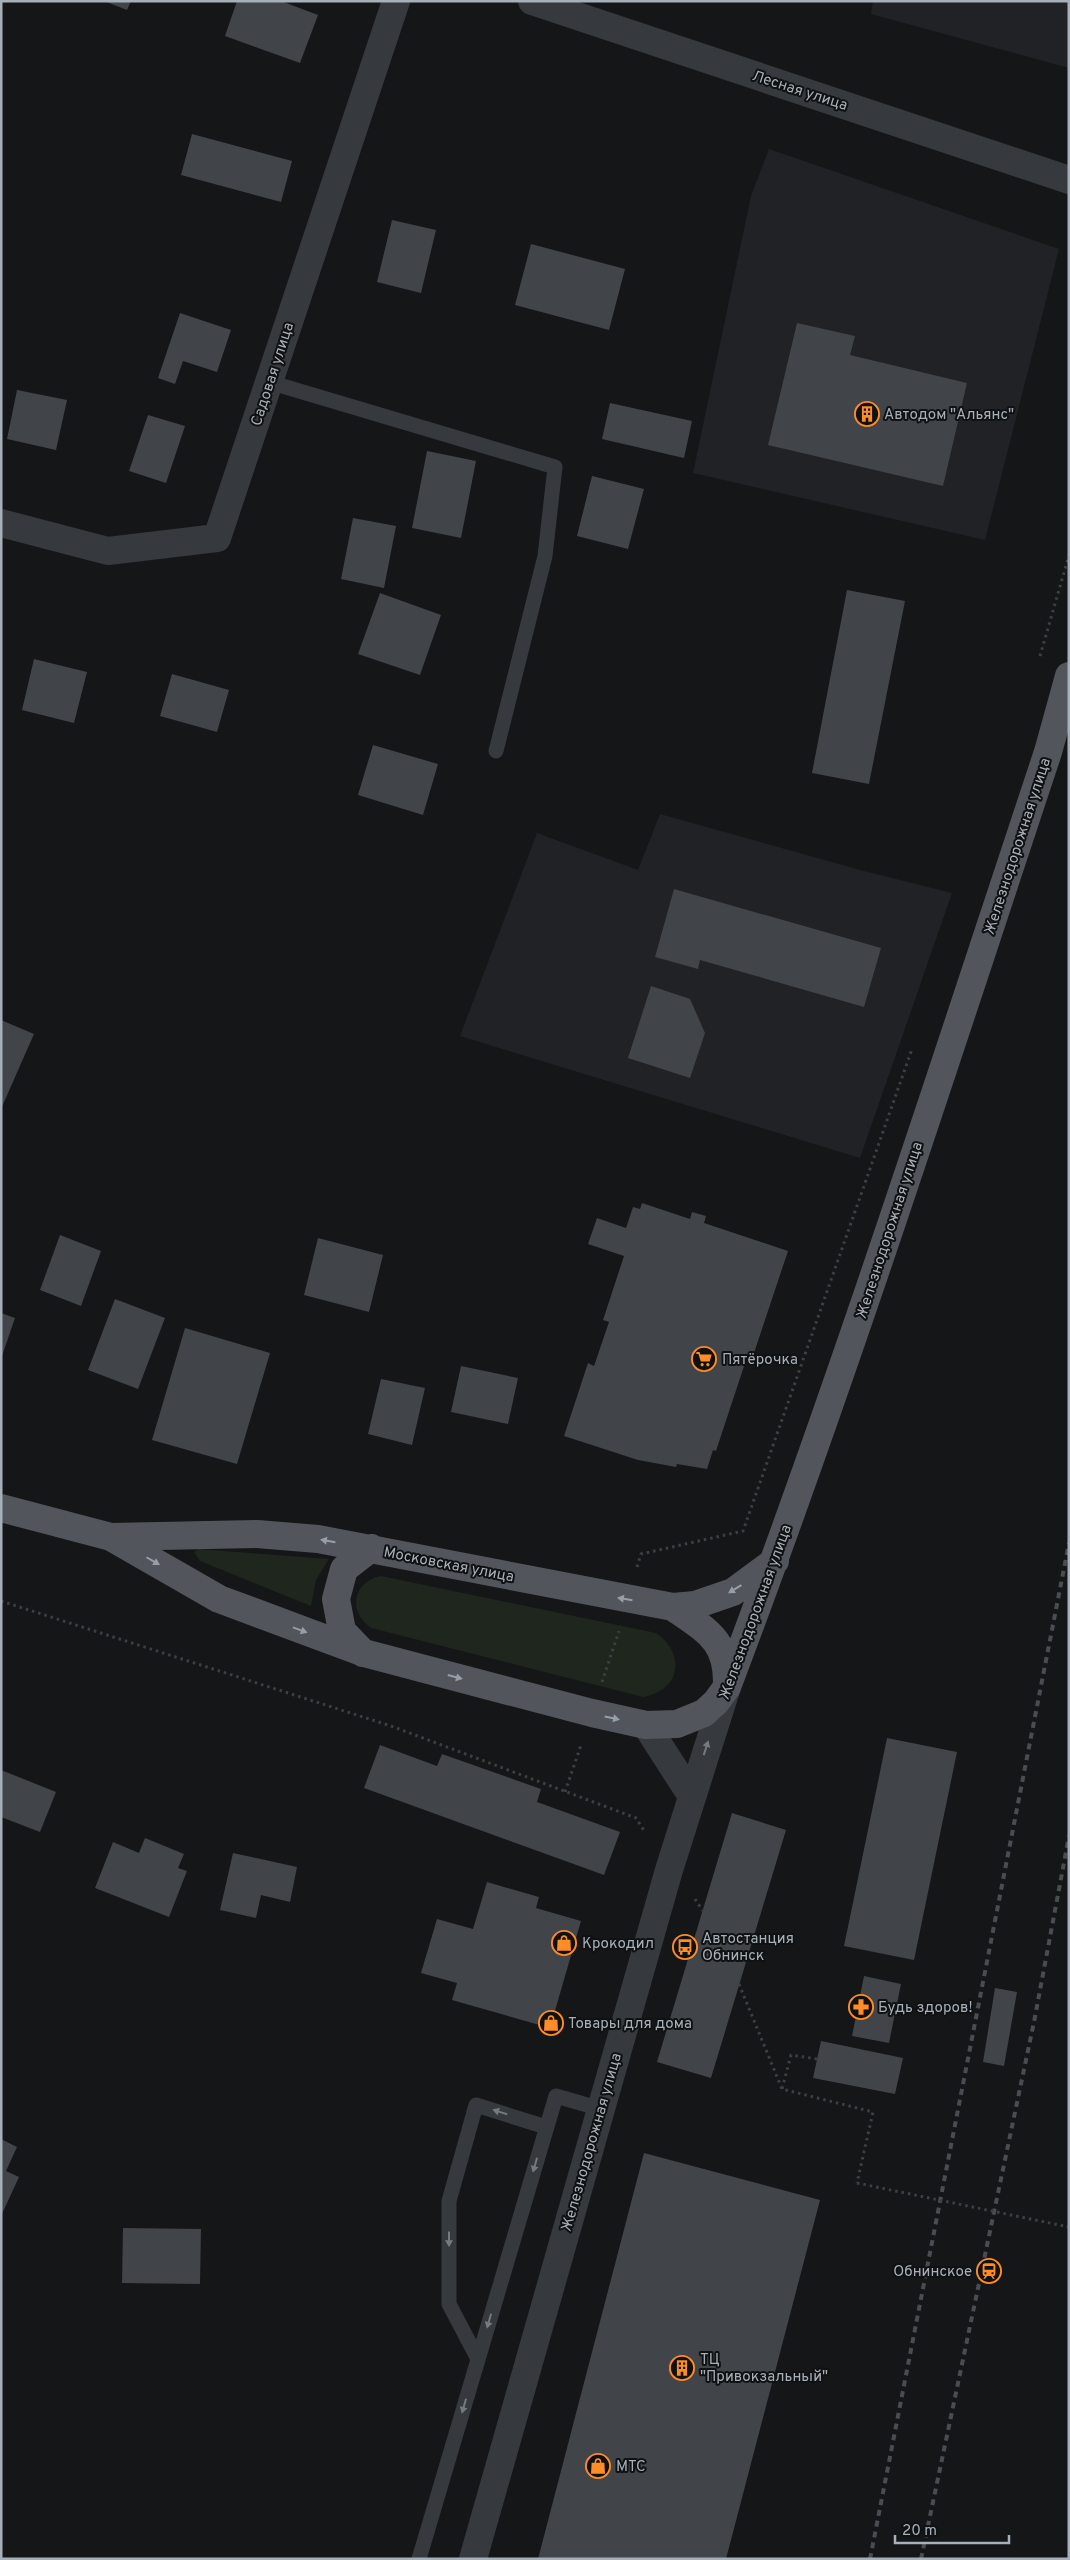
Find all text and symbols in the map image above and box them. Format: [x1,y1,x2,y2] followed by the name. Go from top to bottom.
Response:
[749,67,850,116] street label: Лесная улица
[248,320,299,429] street label: Садовая улица
[854,401,880,427] building icon: Автодом "Альянс"
[884,406,1014,425] place label: Автодом "Альянс"
[981,756,1056,937] street label: Железнодорожная улица
[853,1140,928,1321] street label: Железнодорожная улица
[691,1346,717,1372] supermarket icon: Пятёрочка
[722,1351,798,1370] place label: Пятёрочка
[716,1522,797,1703] street label: Железнодорожная улица
[319,1536,335,1544] one-way arrow
[382,1543,516,1587] street label: Московская улица
[146,1557,160,1565] one-way arrow
[728,1585,741,1594] one-way arrow
[616,1594,632,1602] one-way arrow
[293,1626,308,1634] one-way arrow
[447,1674,462,1682] one-way arrow
[605,1714,621,1722] one-way arrow
[703,1741,711,1756] one-way arrow
[551,1930,577,1956] shop icon: Крокодил
[702,1930,794,1966] place label: Автостанция Обнинск
[672,1934,698,1960] bus stop icon: Автостанция Обнинск
[582,1935,654,1954] place label: Крокодил
[848,1994,874,2020] pharmacy icon: Будь здоров!
[878,1999,972,2018] place label: Будь здоров!
[538,2010,564,2036] shop icon: Товары для дома
[568,2015,692,2034] place label: Товары для дома
[558,2051,627,2234] street label: Железнодорожная улица
[492,2108,507,2116] one-way arrow
[531,2157,539,2172] one-way arrow
[445,2231,453,2247] one-way arrow
[976,2258,1002,2284] station icon: Обнинское
[893,2263,972,2282] place label: Обнинское
[485,2313,493,2328] one-way arrow
[700,2351,828,2387] place label: ТЦ "Привокзальный"
[669,2355,695,2381] building icon: ТЦ "Привокзальный"
[460,2398,468,2413] one-way arrow
[585,2453,611,2479] shop icon: МТС
[616,2458,646,2477] place label: МТС
[895,2512,1009,2544] scale bar
[902,2522,937,2541] text: 20 m

